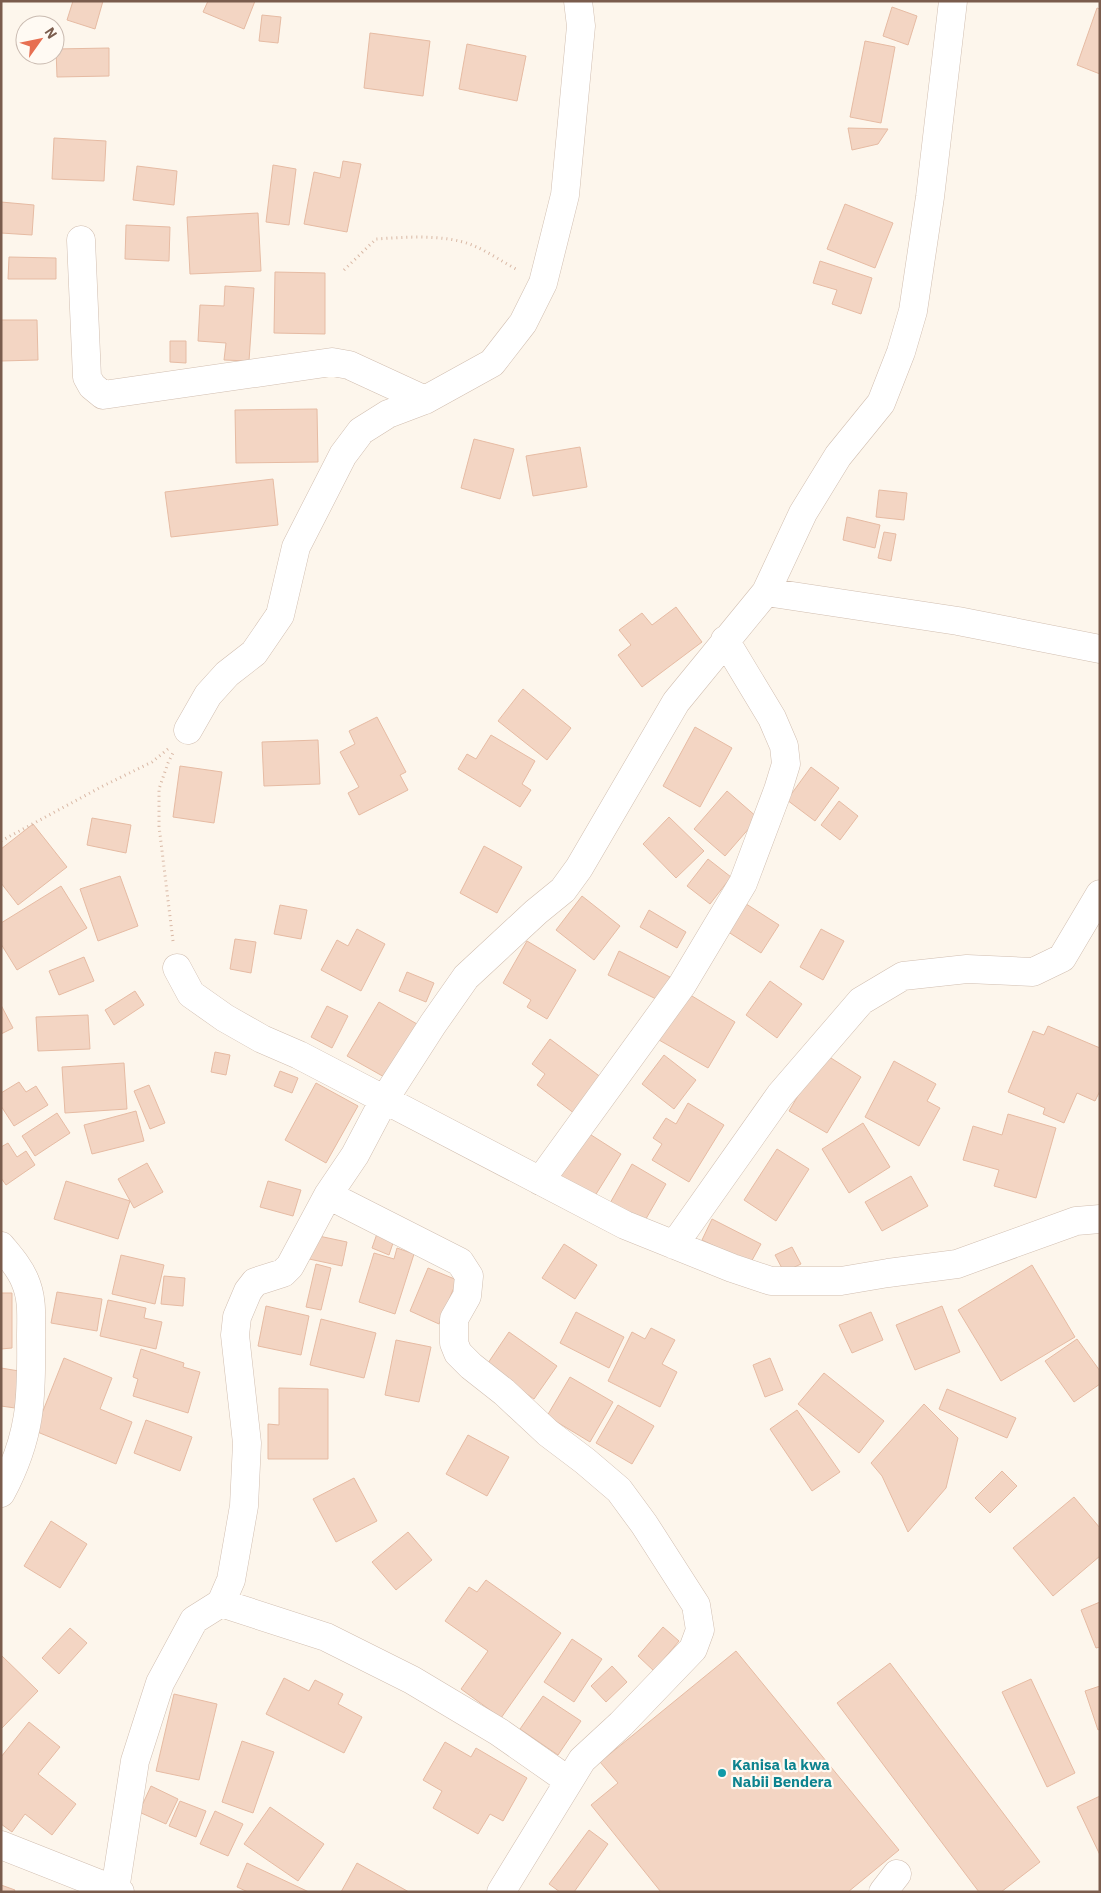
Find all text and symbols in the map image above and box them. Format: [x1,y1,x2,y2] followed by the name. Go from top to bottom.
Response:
[15,15,65,65] north arrow
[41,24,61,42] text: N
[732,1755,832,1791] place label: Kanisa la kwa Nabii Bendera
[716,1767,728,1779] marker: Kanisa la kwa Nabii Bendera

